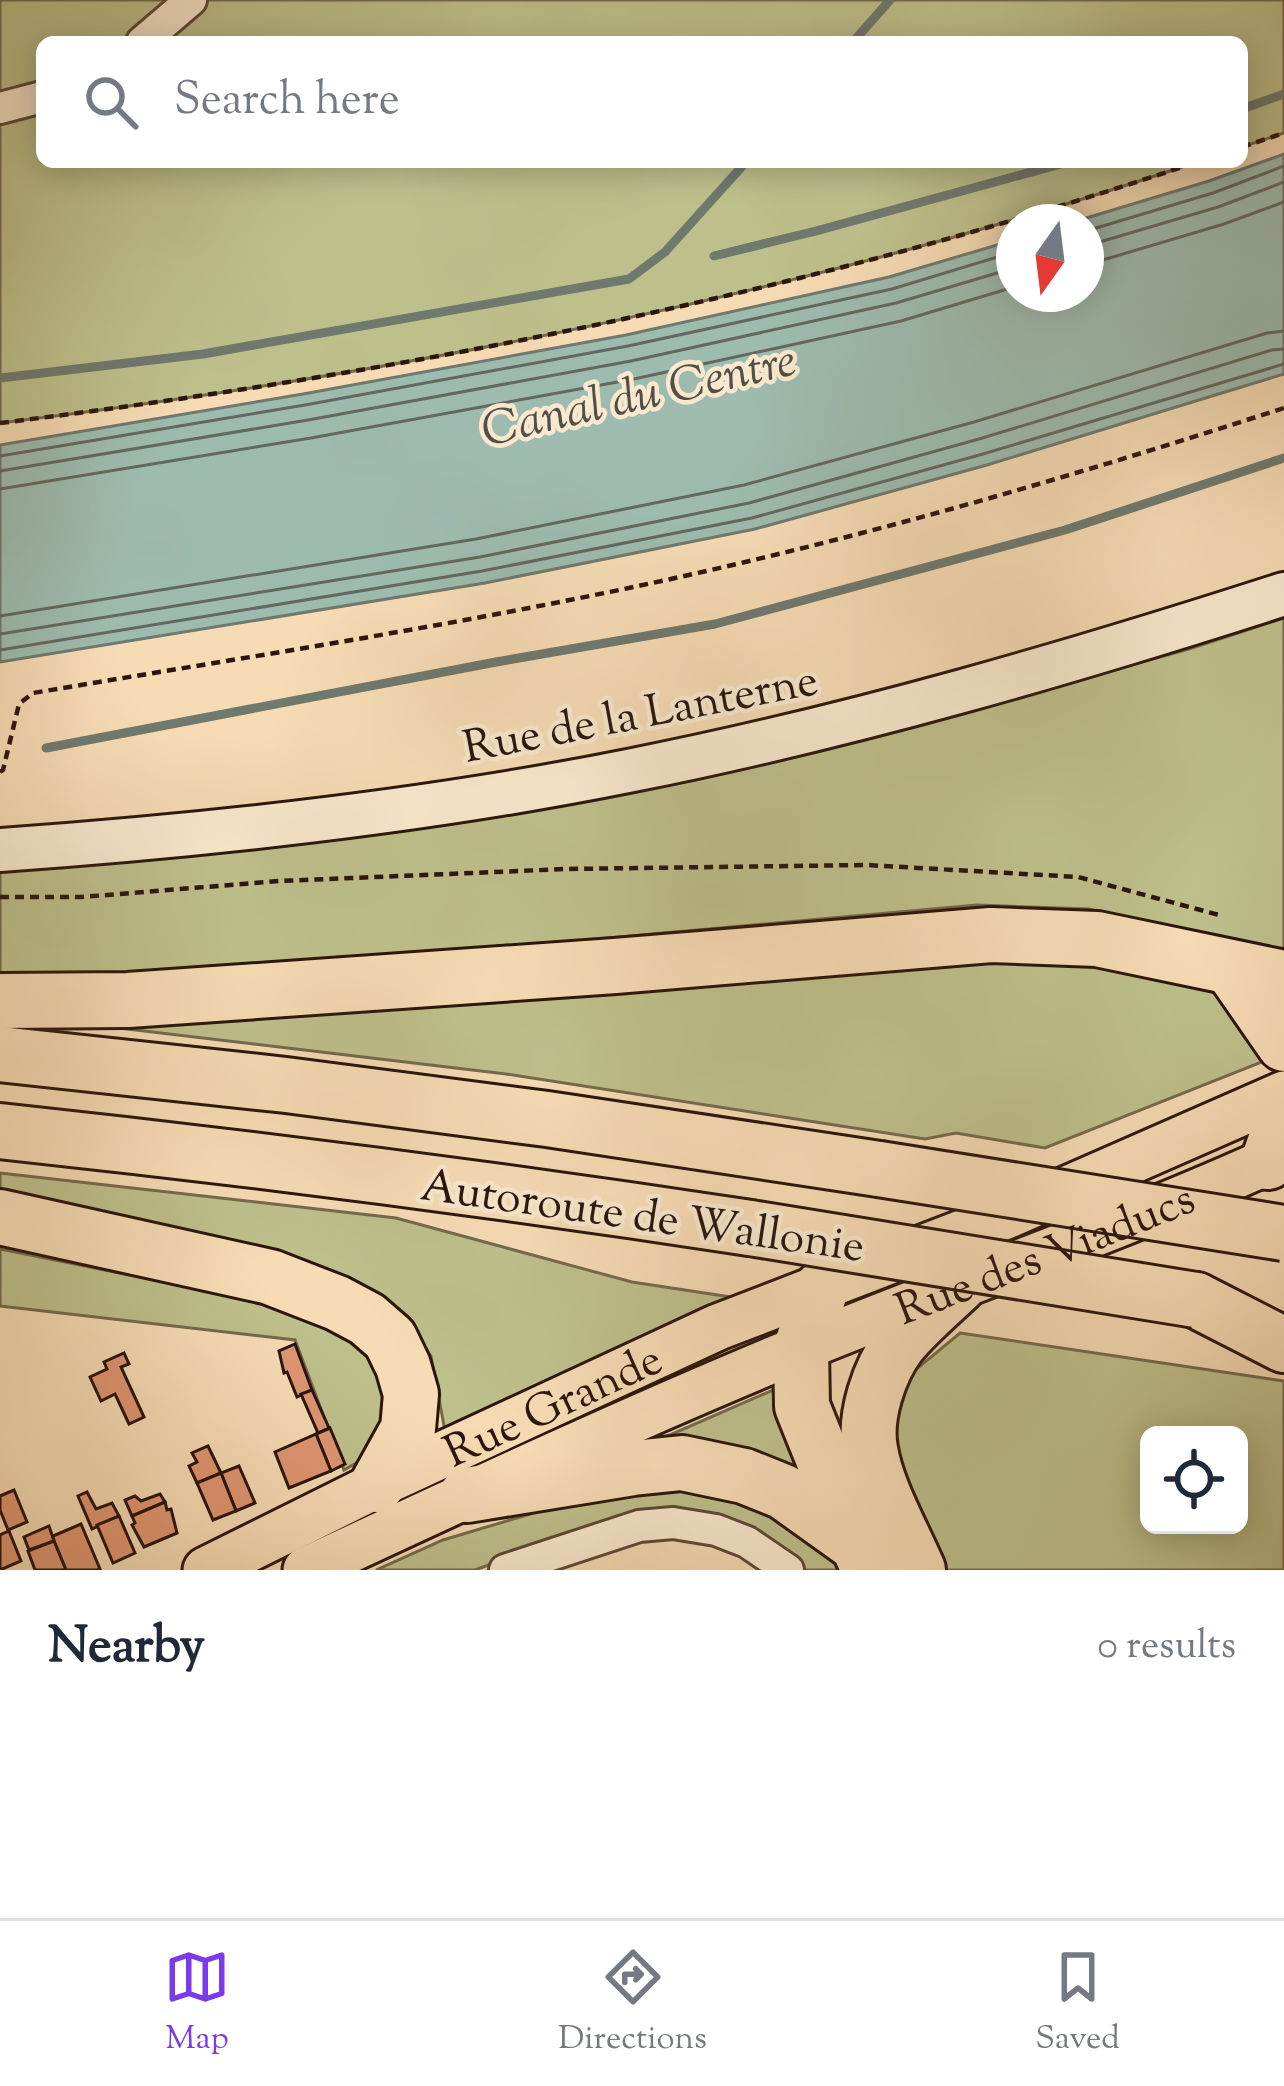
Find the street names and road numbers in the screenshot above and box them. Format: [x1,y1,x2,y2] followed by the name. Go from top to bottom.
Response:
[458,651,824,784] street label: Rue de la Lanterne
[416,1156,868,1283] street label: Autoroute de Wallonie
[887,1170,1206,1345] street label: Rue des Viaducs
[435,1330,674,1488] street label: Rue Grande

